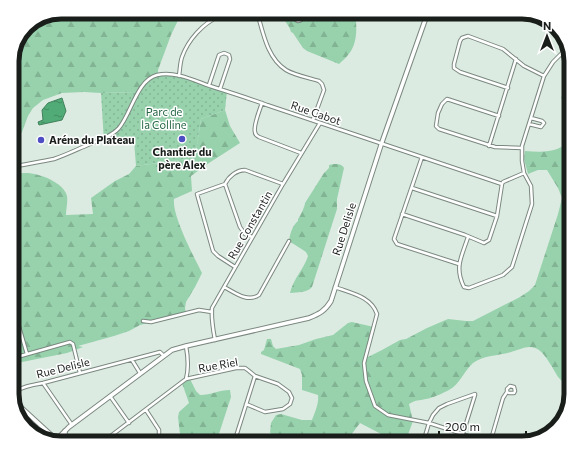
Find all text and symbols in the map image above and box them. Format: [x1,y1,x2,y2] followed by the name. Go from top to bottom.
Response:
[527,16,567,56] north arrow
[543,19,551,32] text: N
[289,98,343,127] street label: Rue Cabot
[141,105,187,131] park label: Parc de la Colline
[49,133,135,146] place label: Aréna du Plateau
[177,134,187,144] marker: Chantier du père Alex
[36,135,46,145] marker: Aréna du Plateau
[153,145,211,171] place label: Chantier du père Alex
[225,188,274,261] street label: Rue Constantin
[329,201,358,257] street label: Rue Delisle
[35,355,91,380] street label: Rue Delisle
[197,355,239,374] street label: Rue Riel
[439,413,526,439] scale bar
[445,419,480,433] text: 200 m

